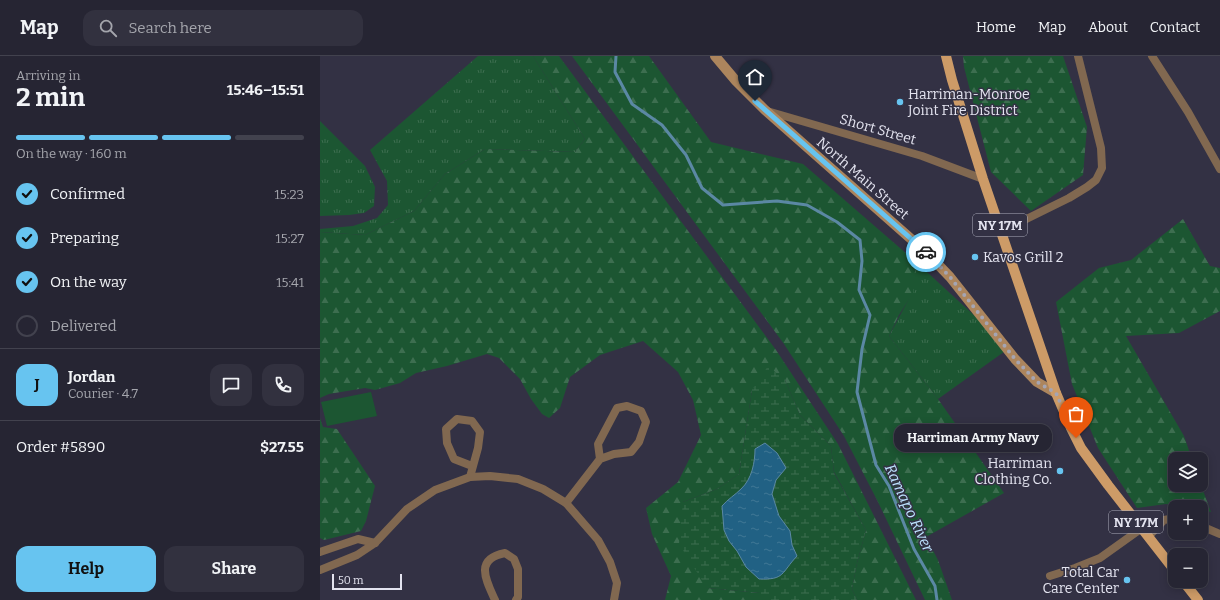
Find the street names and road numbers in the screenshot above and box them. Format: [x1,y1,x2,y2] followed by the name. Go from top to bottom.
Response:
[838,110,918,149] street label: Short Street
[813,134,912,223] street label: North Main Street
[973,214,1027,236] road number: NY 17M
[1109,511,1163,533] road number: NY 17M

